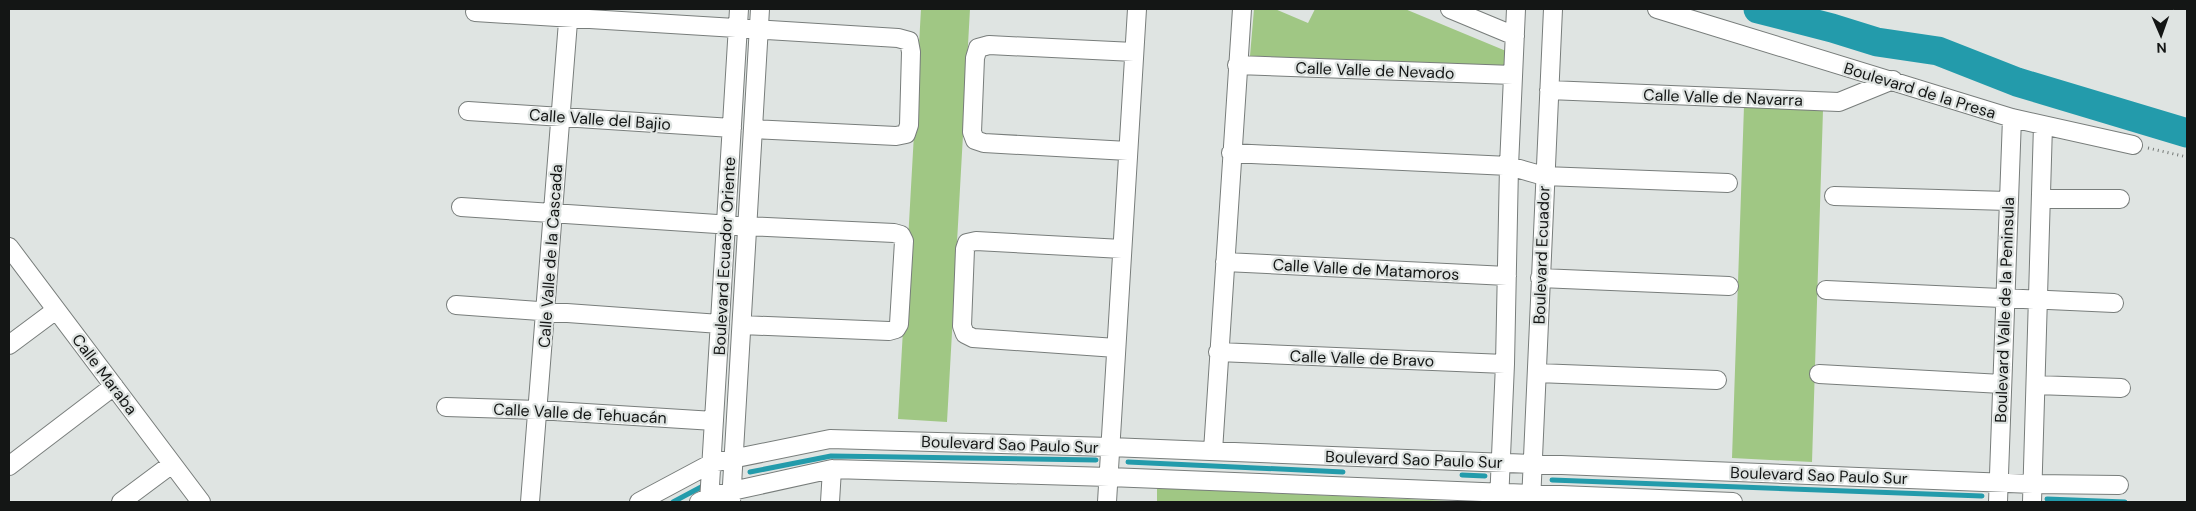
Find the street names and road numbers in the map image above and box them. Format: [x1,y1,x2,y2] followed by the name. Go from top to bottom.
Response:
[1295,57,1455,84] street label: Calle Valle de Nevado
[1841,57,1998,124] street label: Boulevard de la Presa
[1643,84,1803,111] street label: Calle Valle de Navarra
[528,104,672,135] street label: Calle Valle del Bajio
[709,156,740,356] street label: Boulevard Ecuador Oriente
[534,163,567,349] street label: Calle Valle de la Cascada
[1529,185,1554,325] street label: Boulevard Ecuador
[1990,197,2019,423] street label: Boulevard Valle de la Peninsula
[1272,254,1460,285] street label: Calle Valle de Matamoros
[67,330,142,419] street label: Calle Maraba
[1289,345,1435,372] street label: Calle Valle de Bravo
[493,398,667,429] street label: Calle Valle de Tehuacán
[921,431,1099,458] street label: Boulevard Sao Paulo Sur
[1325,446,1503,473] street label: Boulevard Sao Paulo Sur
[1730,462,1908,489] street label: Boulevard Sao Paulo Sur

